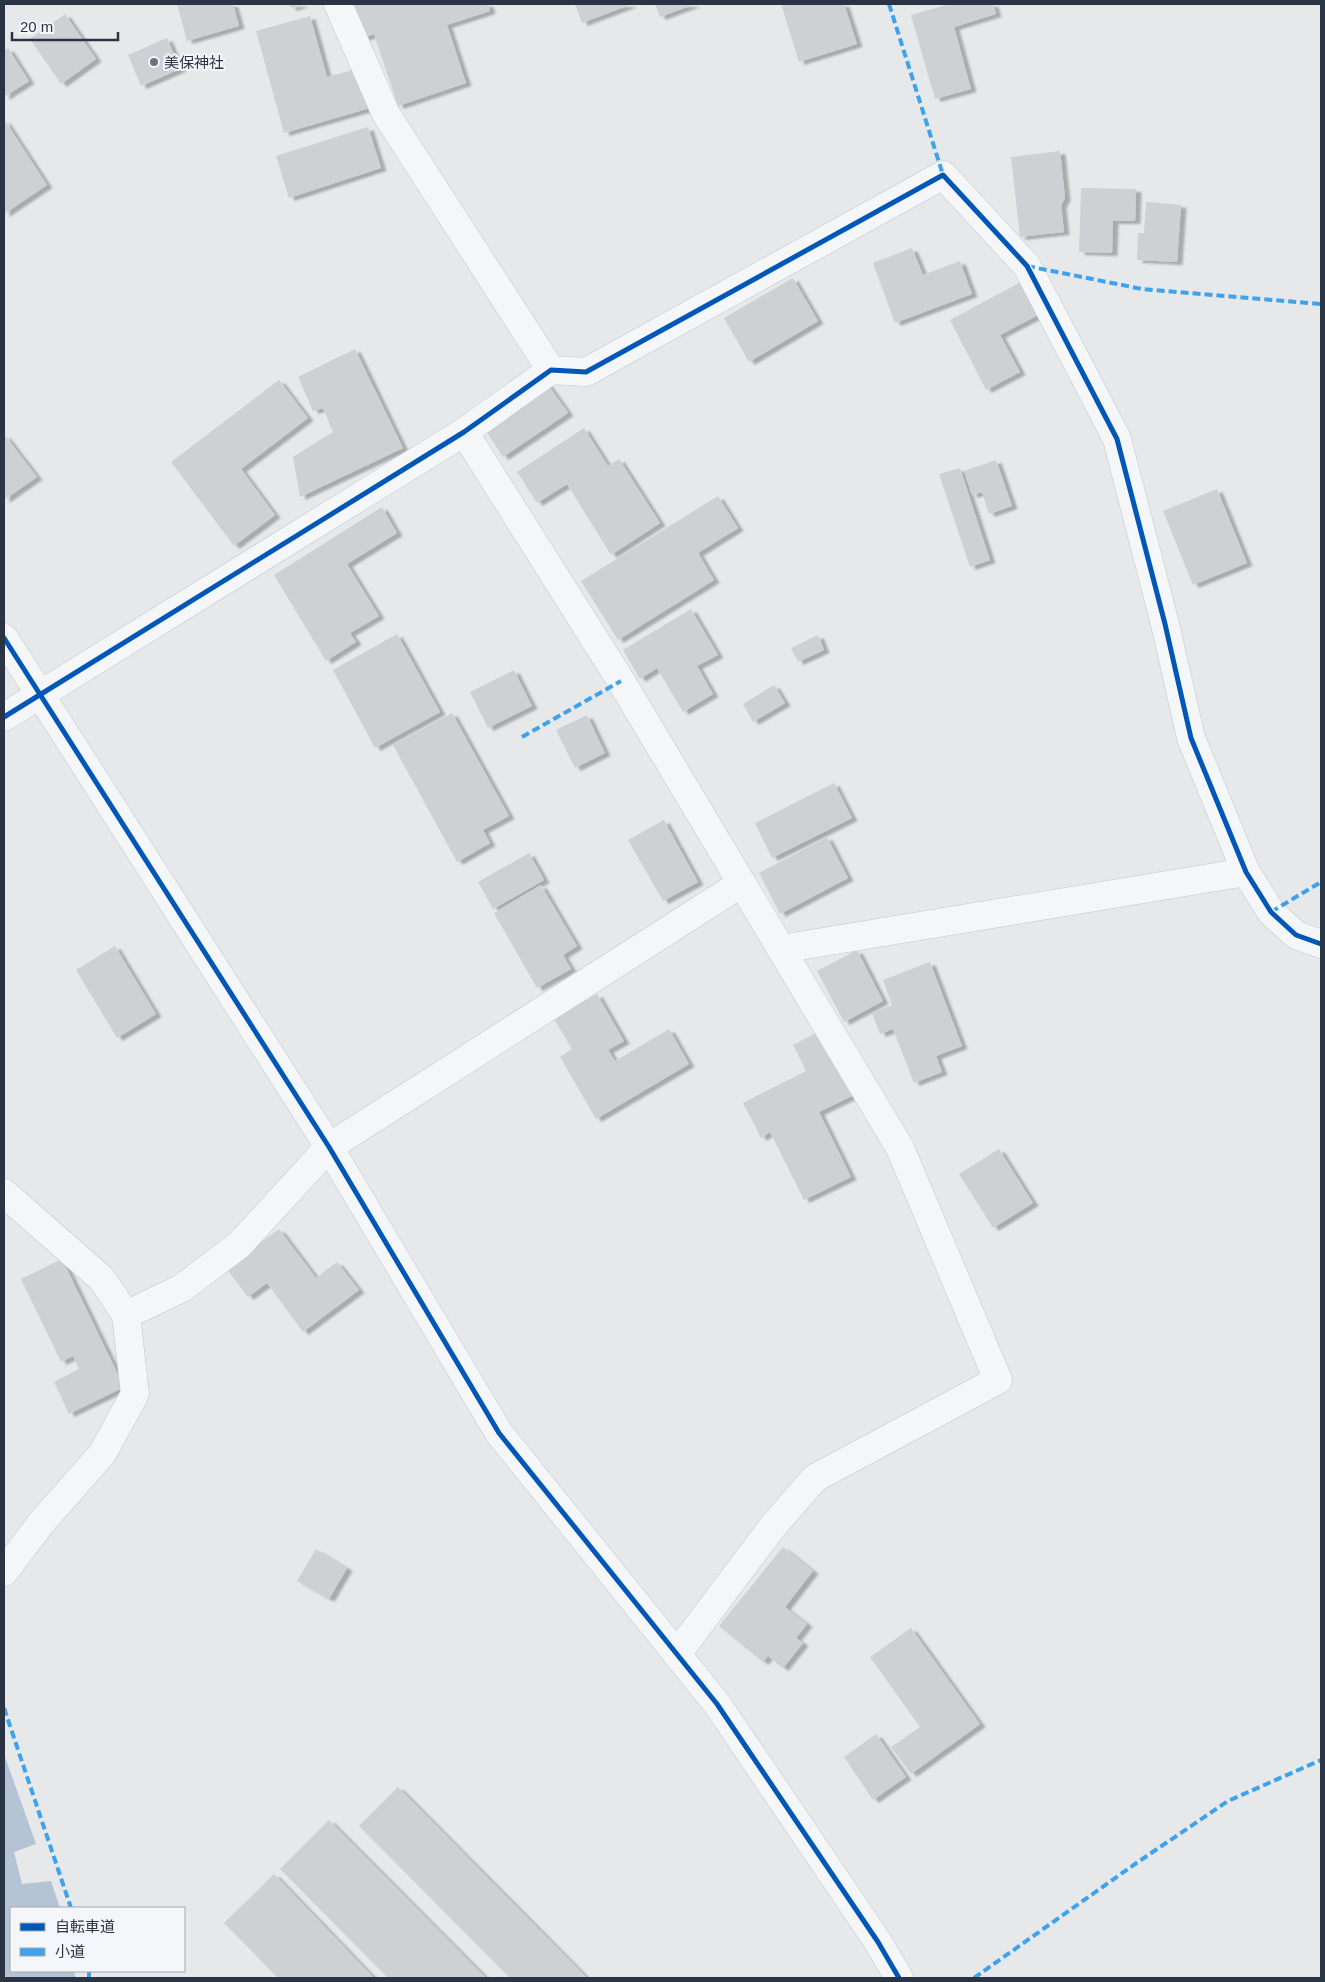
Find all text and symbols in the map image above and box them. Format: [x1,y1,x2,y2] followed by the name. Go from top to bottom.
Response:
[12,10,119,42] scale bar
[20,18,53,35] text: 20 m
[164,54,224,71] place label: 美保神社
[148,56,160,68] marker: 美保神社
[10,1907,185,1972] legend
[55,1918,115,1935] text: 自転車道
[55,1943,85,1960] text: 小道

